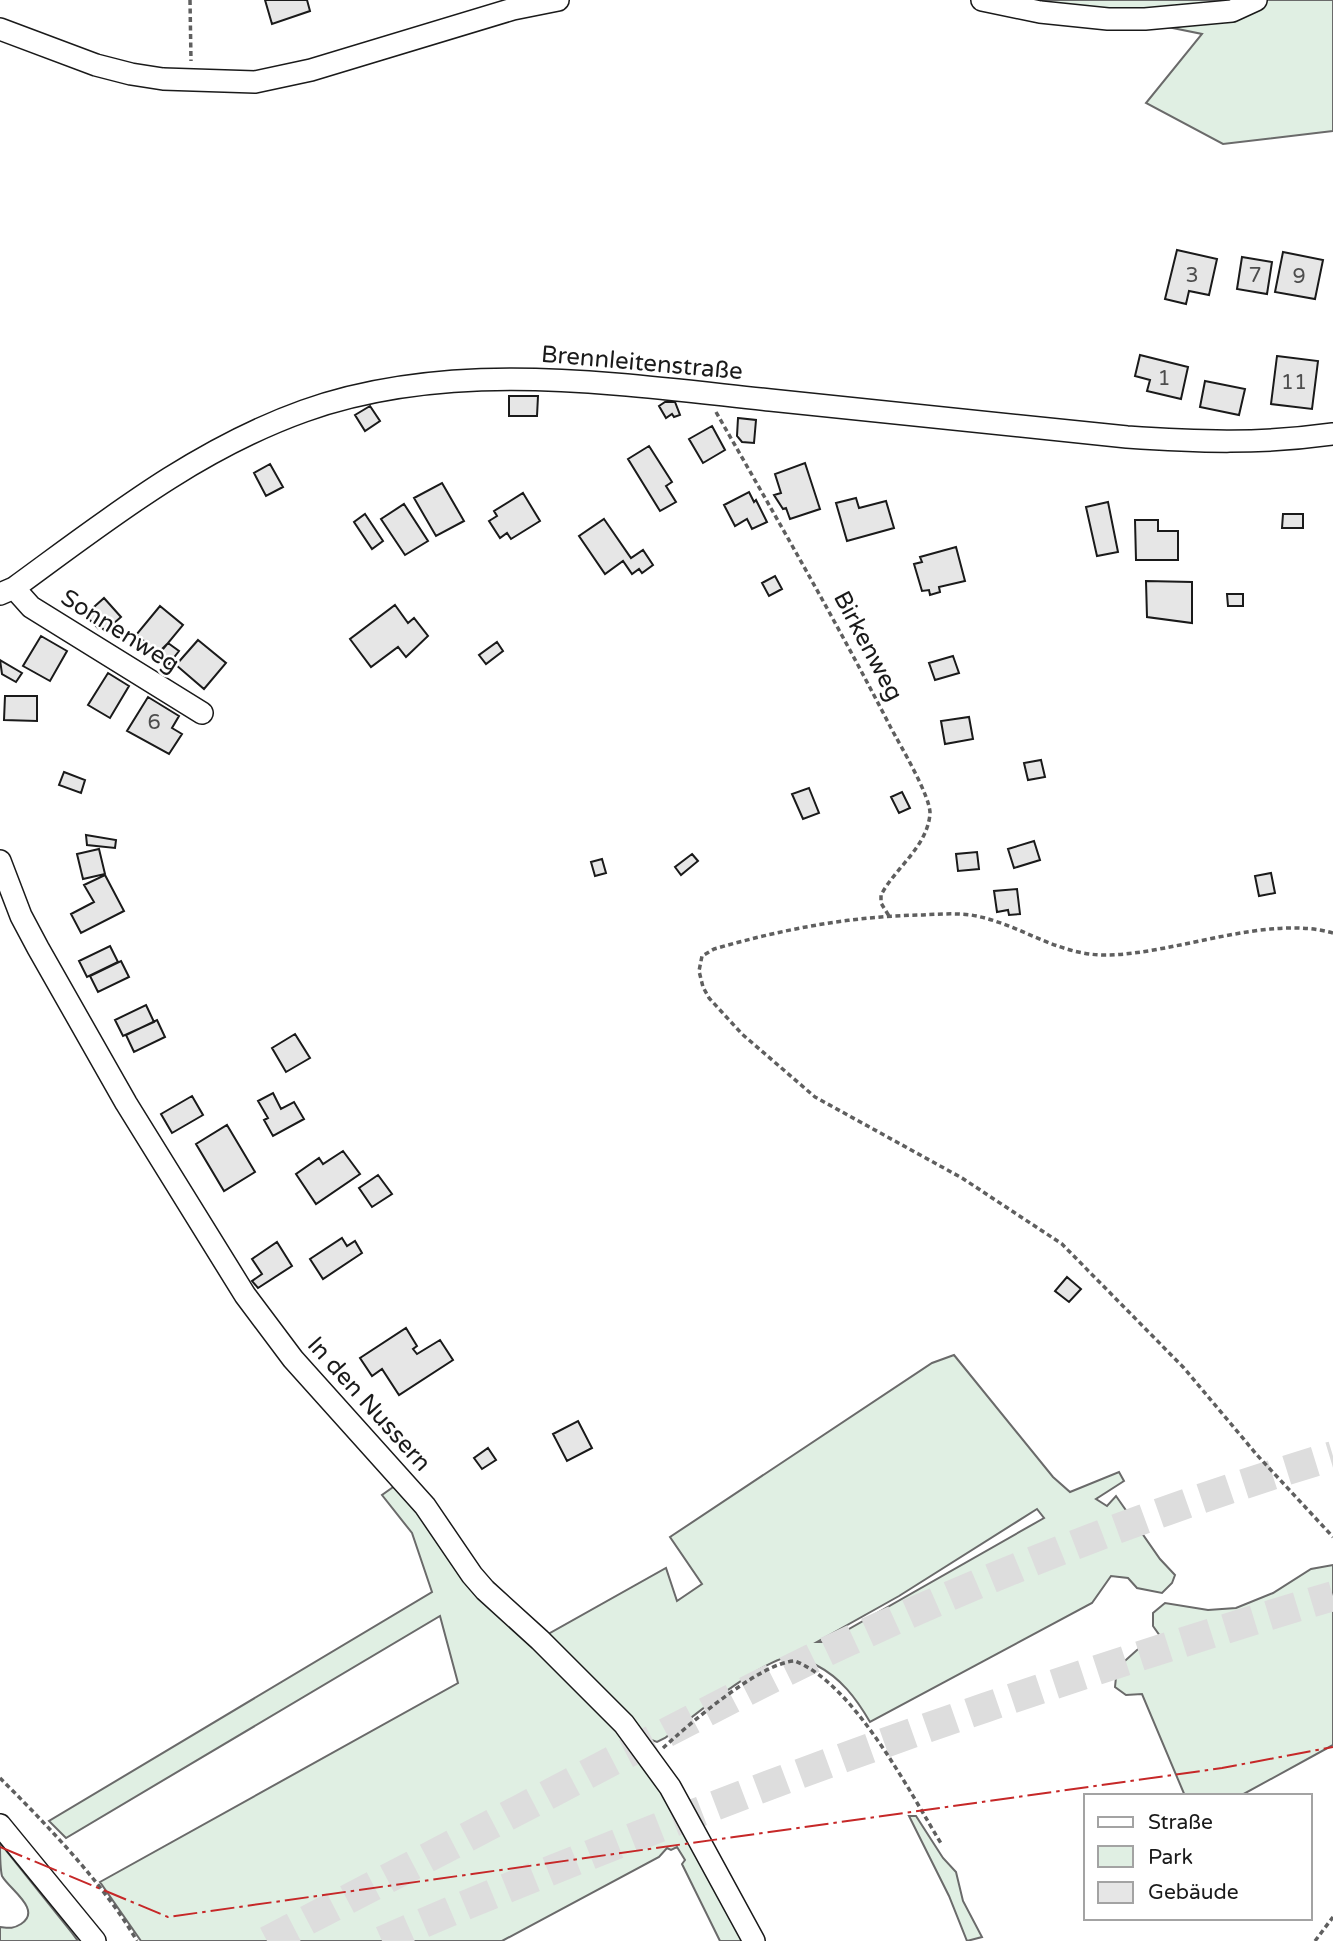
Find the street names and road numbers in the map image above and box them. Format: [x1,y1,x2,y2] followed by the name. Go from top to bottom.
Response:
[540,340,744,386] street label: Brennleitenstraße
[55,583,185,679] street label: Sonnenweg
[827,586,909,706] street label: Birkenweg
[301,1331,437,1477] street label: In den Nussern

